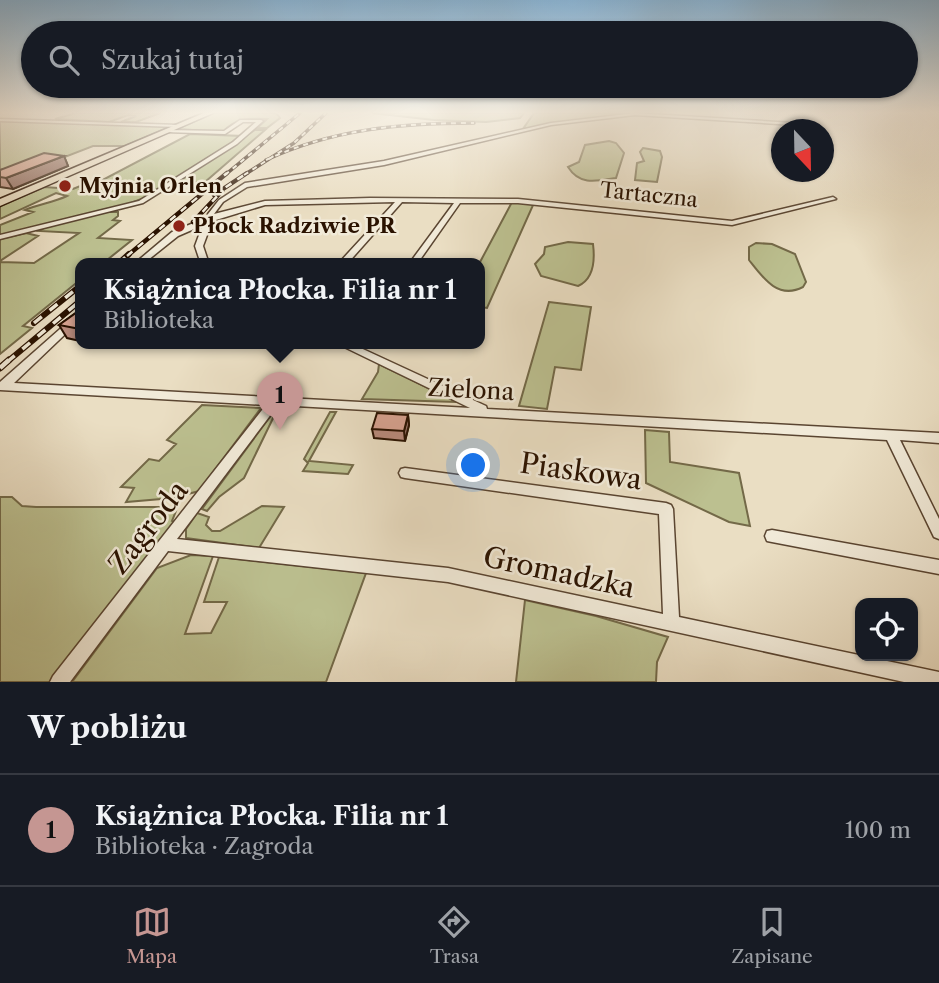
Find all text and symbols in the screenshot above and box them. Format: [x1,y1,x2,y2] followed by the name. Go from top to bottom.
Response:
[21,21,918,98] search box
[45,41,83,79] icon: search
[101,44,244,76] text: Szukaj tutaj
[771,119,834,182] north arrow
[79,173,223,198] place label: Myjnia Orlen
[599,177,700,212] street label: Tartaczna
[57,178,73,194] marker: Myjnia Orlen
[193,213,397,238] place label: Płock Radziwie PR
[171,218,187,234] marker: Płock Radziwie PR
[75,258,485,349] popup
[103,274,457,306] text: Książnica Płocka. Filia nr 1
[103,306,214,334] text: Biblioteka
[257,372,303,430] pin: 1
[427,373,515,406] street label: Zielona
[518,446,644,496] street label: Piaskowa
[456,448,490,482] your location
[101,473,195,580] street label: Zagroda
[480,539,638,605] street label: Gromadzka
[855,598,918,661] map controls
[855,598,918,661] button: locate
[28,709,187,746] text: W pobliżu
[95,800,448,832] text: Książnica Płocka. Filia nr 1
[46,816,56,844] text: 1
[845,816,911,844] text: 100 m
[95,832,314,860] text: Biblioteka · Zagroda
[126,903,177,968] tab: Mapa
[430,903,479,968] tab: Trasa
[732,903,813,968] tab: Zapisane

